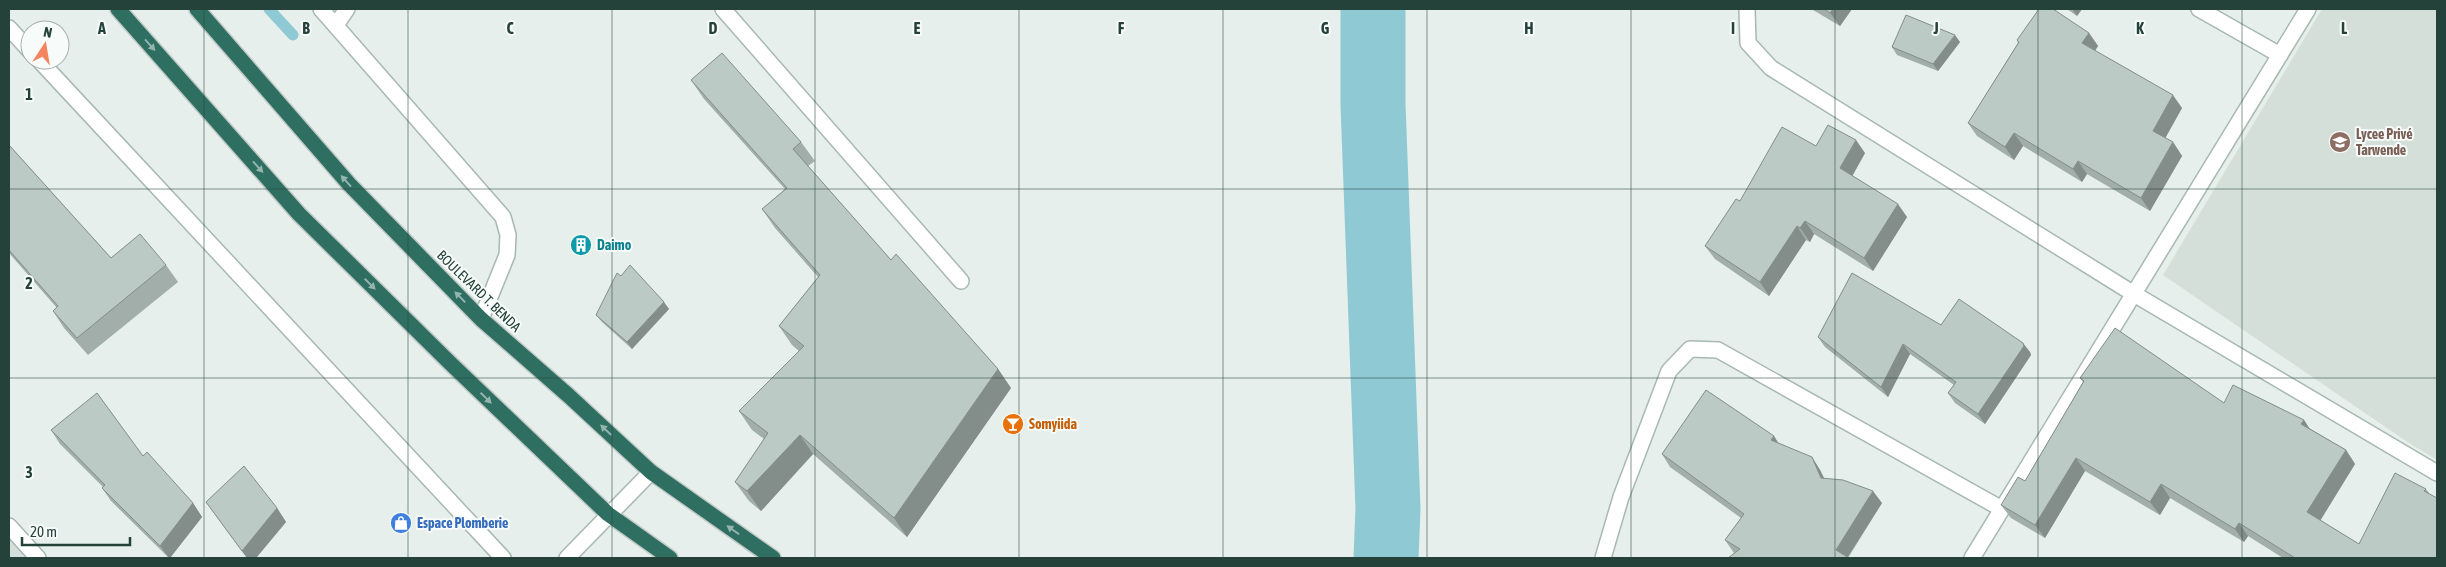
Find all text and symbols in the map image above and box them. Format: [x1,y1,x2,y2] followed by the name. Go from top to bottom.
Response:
[97,19,106,37] text: A
[302,19,310,37] text: B
[506,19,514,37] text: C
[709,19,718,37] text: D
[914,19,921,37] text: E
[1118,19,1125,37] text: F
[1321,19,1330,37] text: G
[1524,19,1534,37] text: H
[1731,19,1735,37] text: I
[1932,19,1939,37] text: J
[2136,19,2144,37] text: K
[2341,19,2348,37] text: L
[20,20,70,70] north arrow
[42,24,53,41] text: N
[144,39,156,51] one-way arrow
[25,85,33,103] text: 1
[2356,126,2413,158] place label: Lycee Privé Tarwende
[2328,130,2352,154] school or university icon: Lycee Privé Tarwende
[252,160,263,173] one-way arrow
[340,175,352,187] one-way arrow
[569,233,593,257] building icon: Daimo
[597,237,632,253] place label: Daimo
[434,247,524,335] street label: BOULEVARD T. BENDA
[25,274,33,292] text: 2
[364,278,376,290] one-way arrow
[454,291,466,303] one-way arrow
[480,392,492,404] one-way arrow
[1001,412,1025,436] bar icon: Somyiida
[1029,416,1077,432] place label: Somyiida
[600,424,612,436] one-way arrow
[25,463,33,481] text: 3
[389,511,413,535] shop icon: Espace Plomberie
[22,514,130,546] scale bar
[417,515,508,531] place label: Espace Plomberie
[30,523,57,540] text: 20 m
[726,525,740,535] one-way arrow

